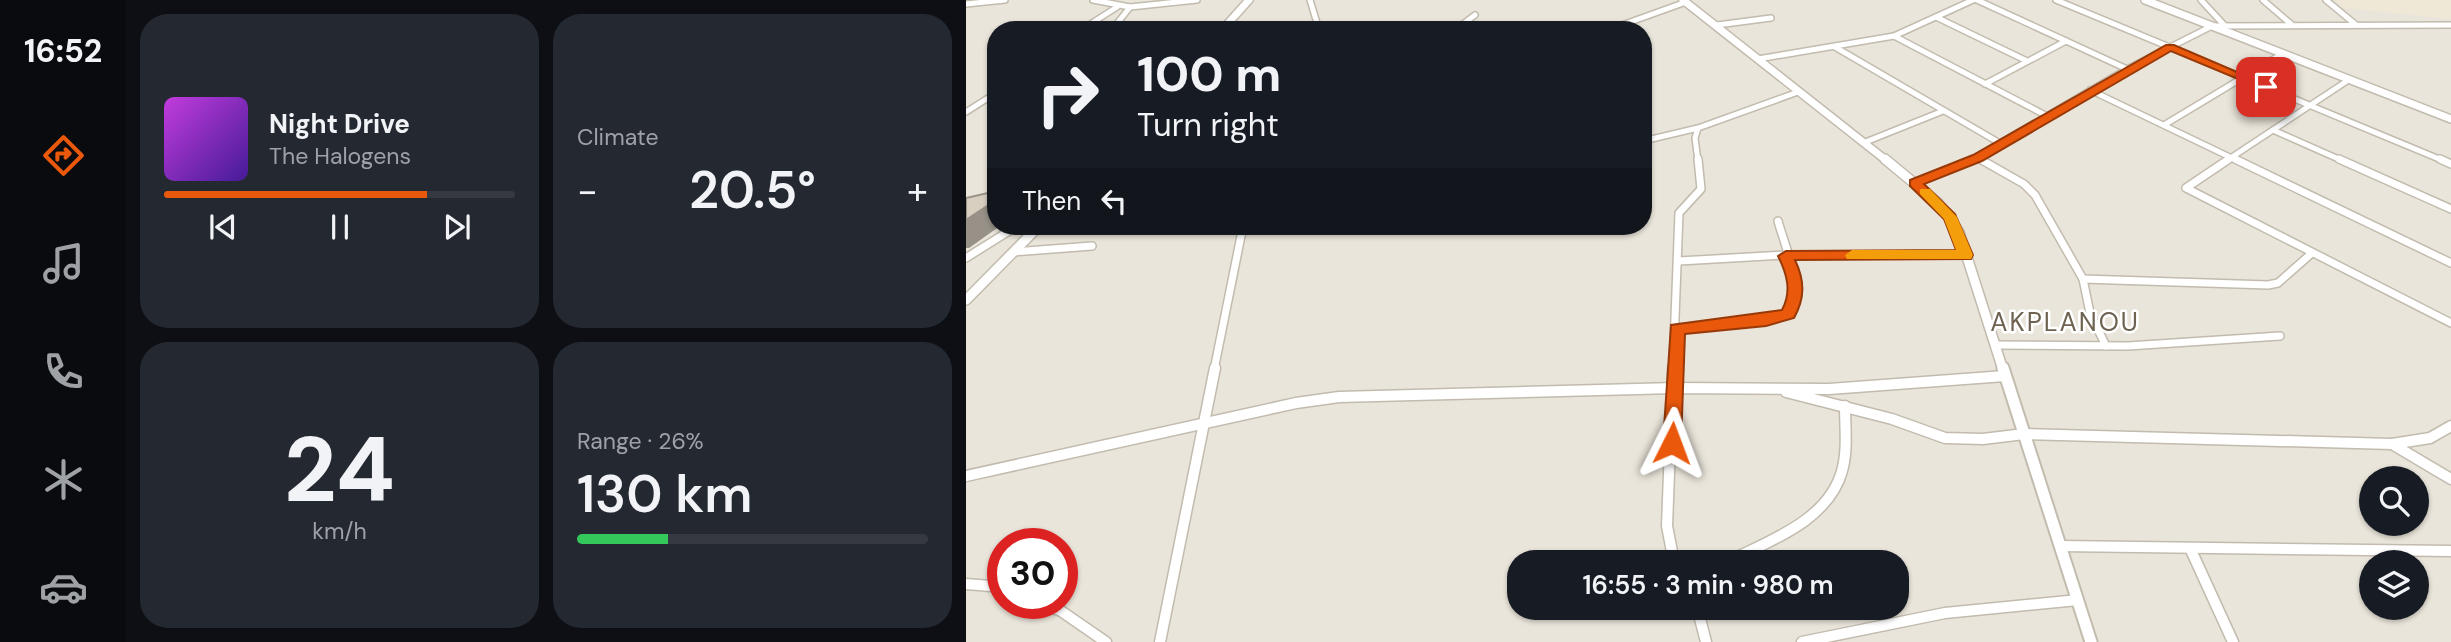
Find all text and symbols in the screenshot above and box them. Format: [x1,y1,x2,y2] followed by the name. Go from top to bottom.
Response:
[24,30,102,72] text: 16:52
[1137,42,1281,106] text: 100 m
[1022,49,1113,140] icon: right
[2236,57,2296,117] pin
[2247,68,2285,106] icon: arrive
[1137,104,1279,146] text: Turn right
[269,107,410,141] text: Night Drive
[577,122,659,152] text: Climate
[39,131,88,180] icon: directions
[269,141,411,171] text: The Halogens
[689,156,816,224] text: 20.5°
[577,166,598,216] text: −
[907,166,928,216] text: +
[1095,182,1133,220] icon: left
[1022,184,1081,218] text: Then
[204,208,242,246] icon: previous
[321,208,359,246] icon: pause
[438,208,476,246] icon: next
[39,239,88,288] icon: music
[1990,305,2140,339] district label: AKPLANOU
[39,347,88,396] icon: phone
[1635,406,1709,480] position arrow
[284,411,395,529] text: 24
[577,426,704,456] text: Range · 26%
[39,455,88,504] icon: climate
[577,460,752,528] text: 130 km
[2359,466,2429,620] map controls
[2359,466,2429,536] button: search
[312,516,367,546] text: km/h
[987,528,1078,619] speed limit sign: 30
[2359,550,2429,620] button: layers
[39,563,88,612] icon: car
[1582,568,1834,602] text: 16:55 · 3 min · 980 m

